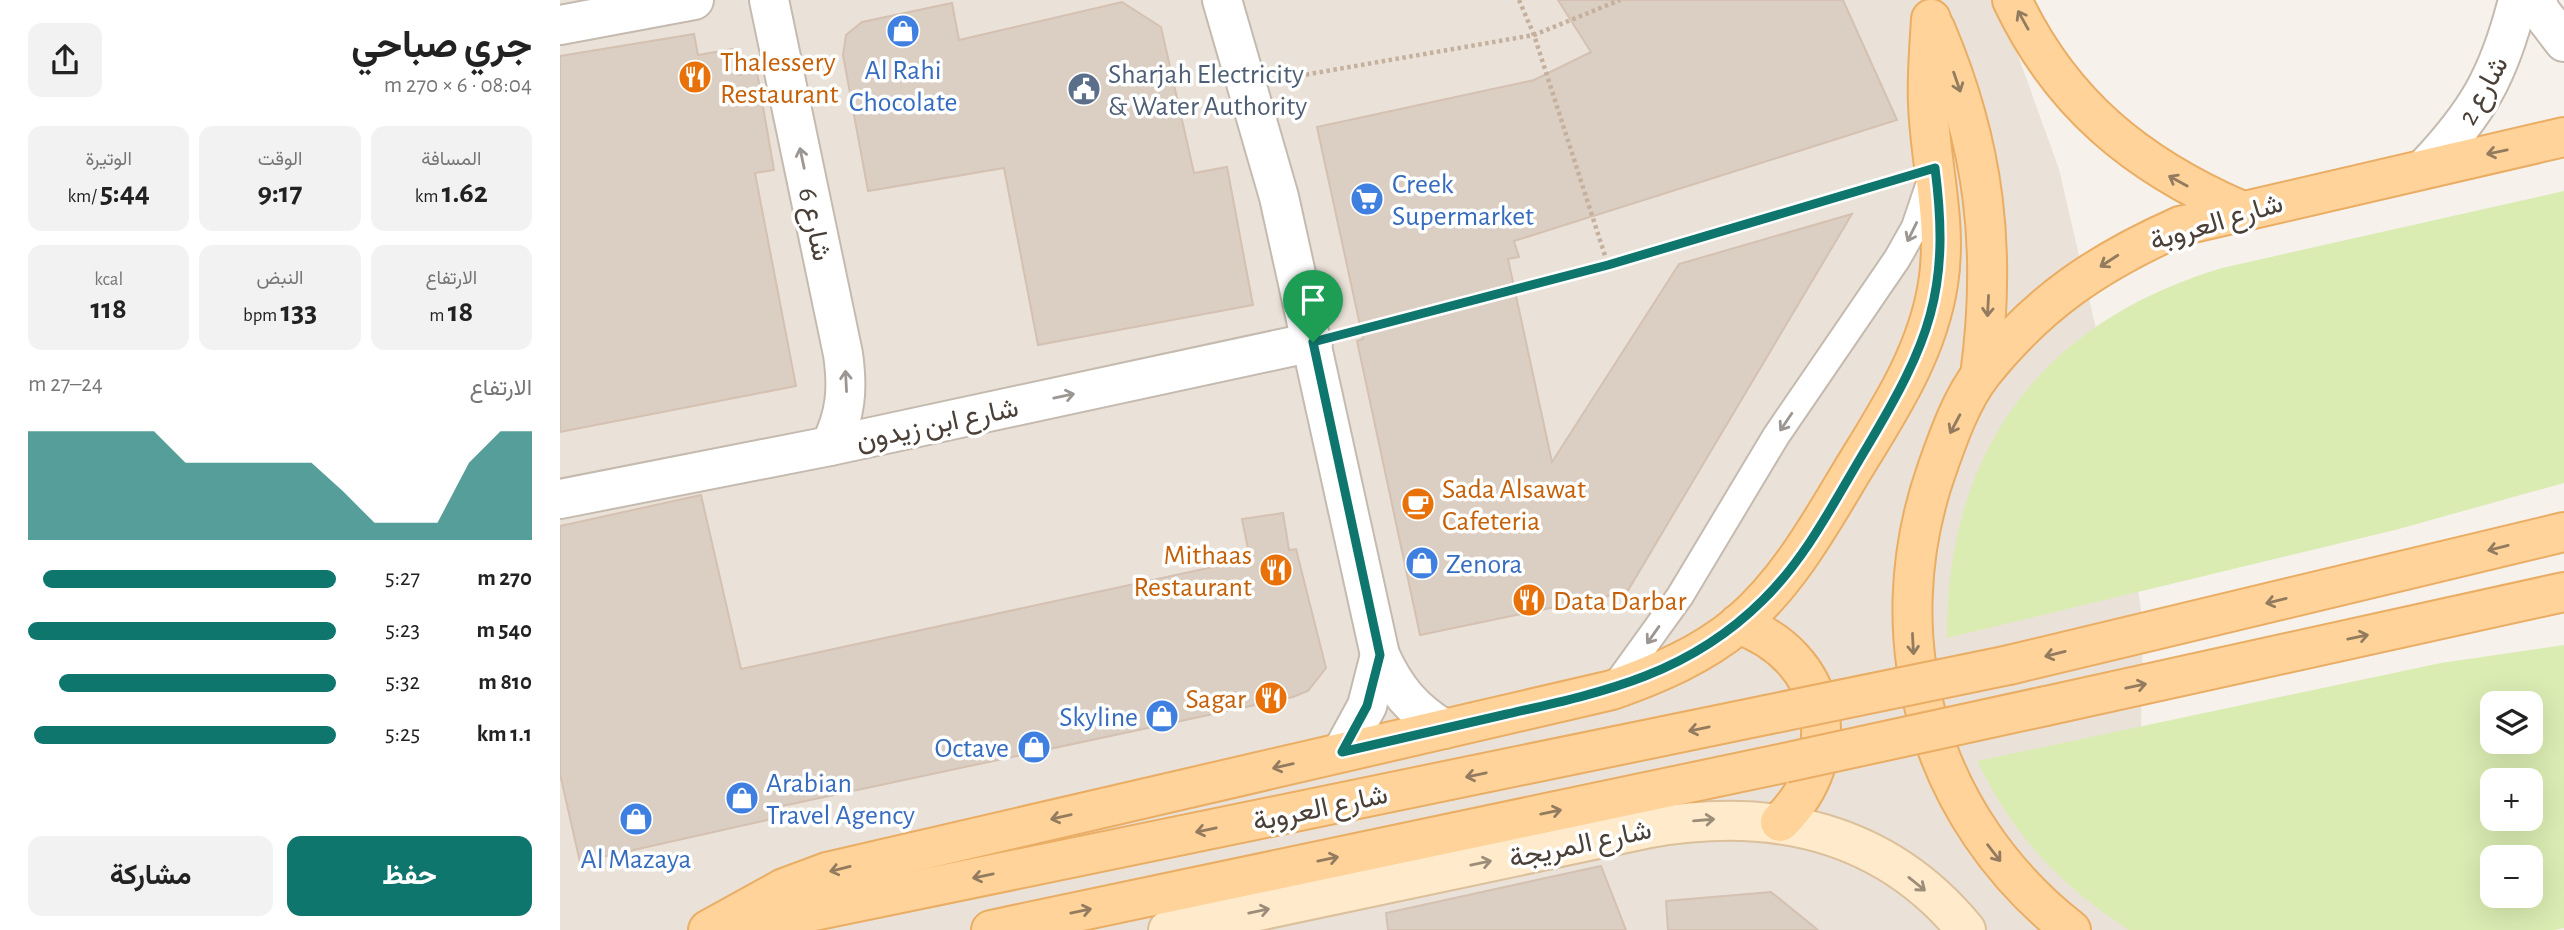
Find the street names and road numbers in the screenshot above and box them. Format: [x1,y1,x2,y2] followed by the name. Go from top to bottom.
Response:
[2454,52,2516,131] street label: شارع 2
[790,185,835,264] street label: شارع 6
[2147,189,2287,259] street label: شارع العروبة
[854,394,1022,459] street label: شارع ابن زيدون
[1250,781,1391,840] street label: شارع العروبة
[1507,816,1655,877] street label: شارع المريجة

